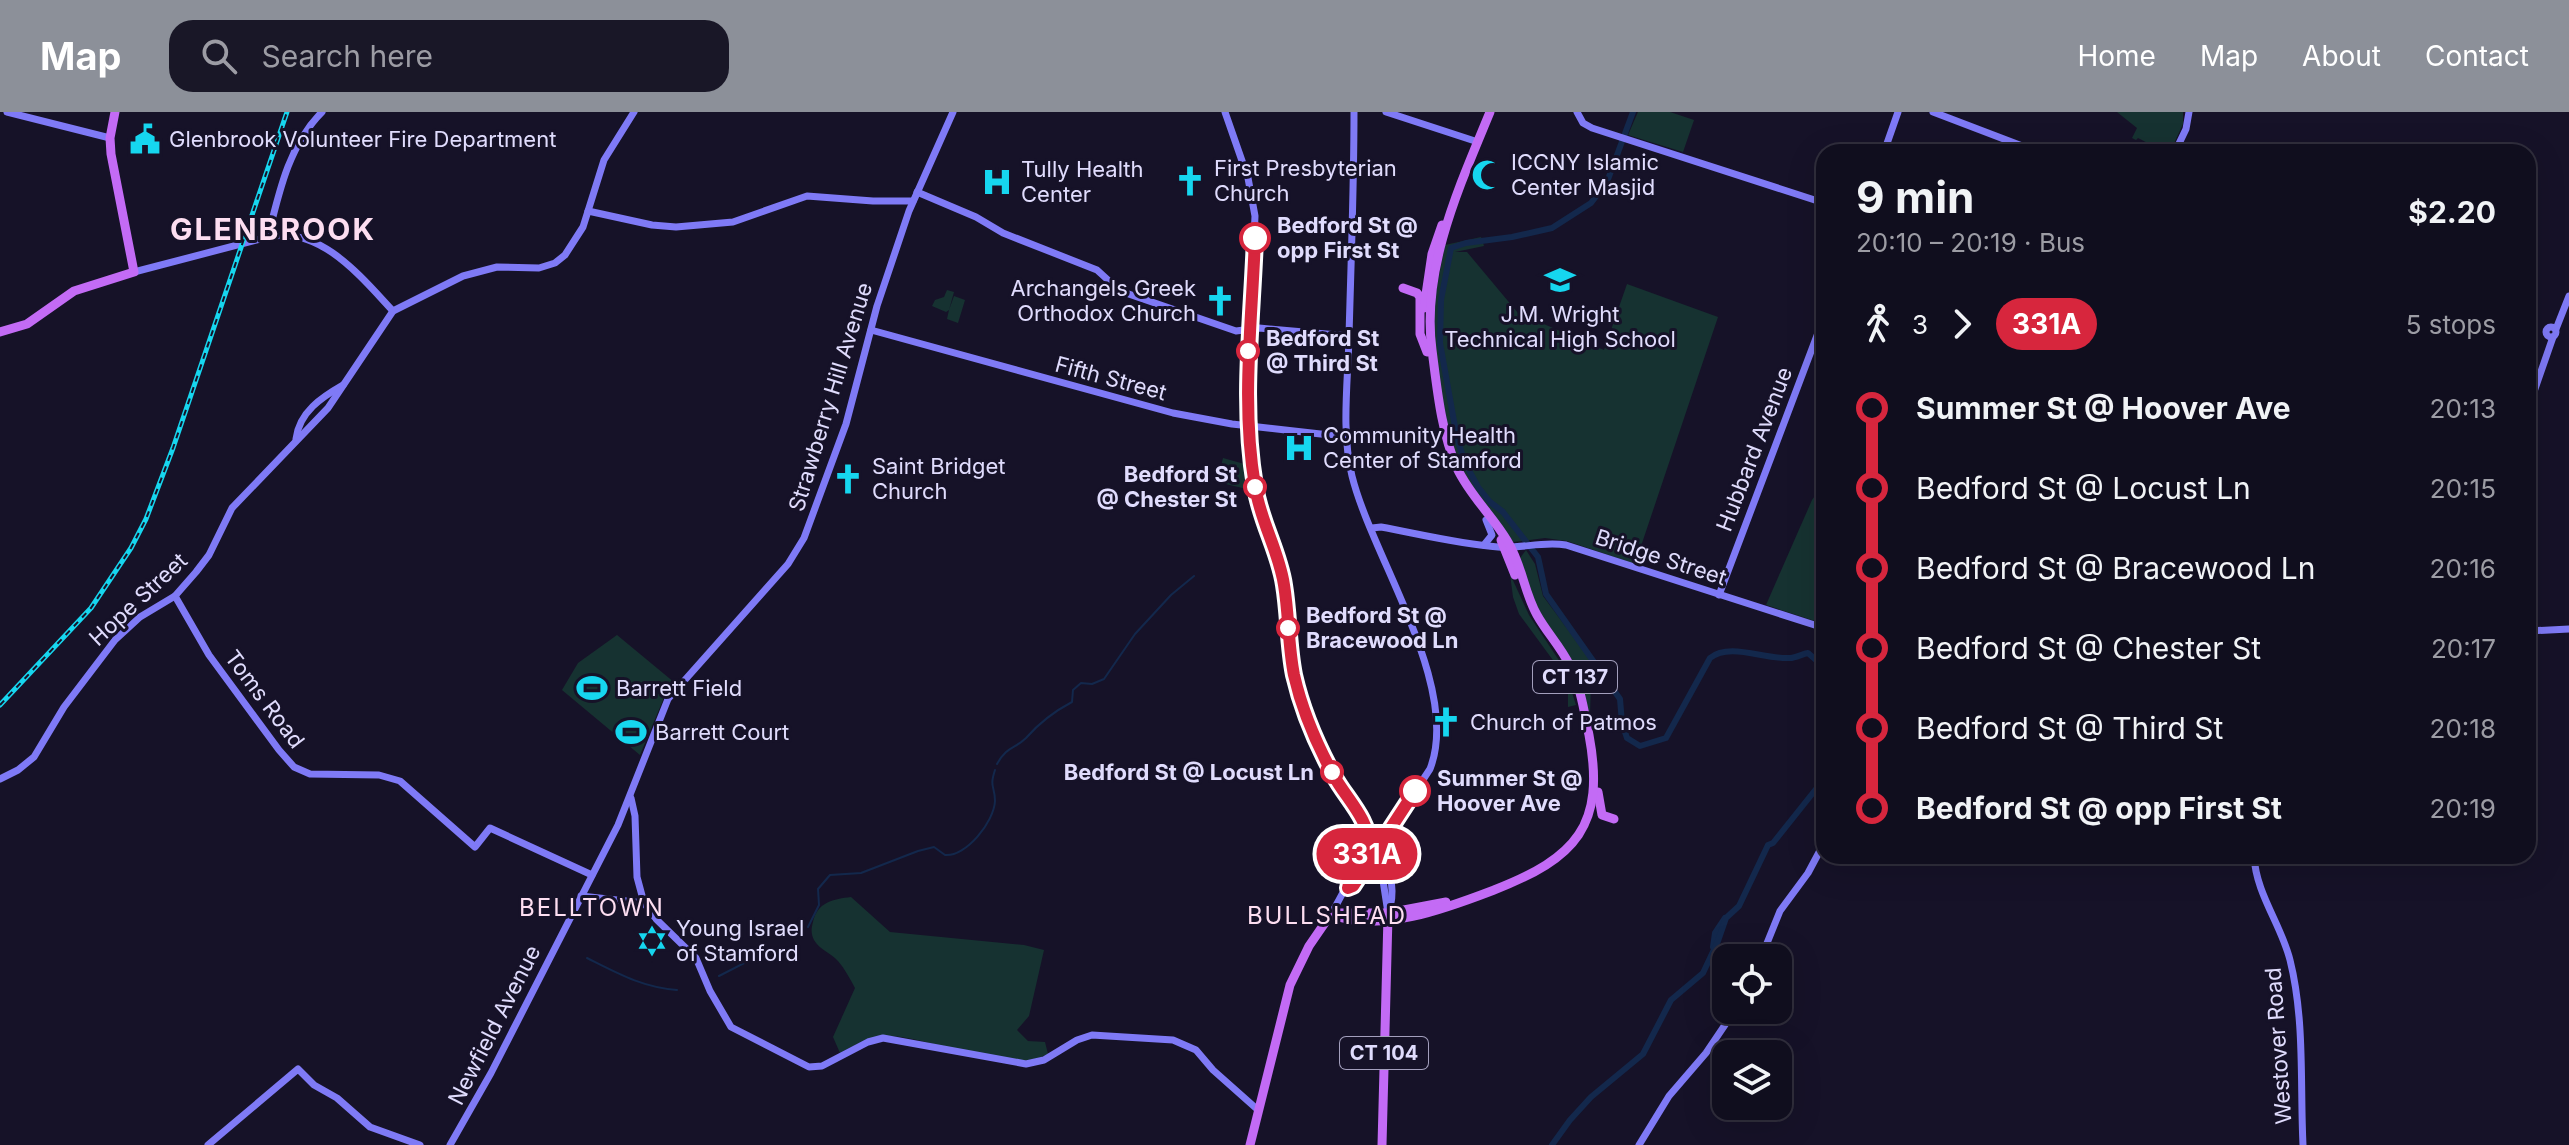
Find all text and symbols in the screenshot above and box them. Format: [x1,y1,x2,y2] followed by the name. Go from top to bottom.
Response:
[169,20,729,92] search box
[40,33,121,79] text: Map
[197,34,241,78] icon: search
[261,38,433,74] text: Search here
[2077,39,2156,73] text: Home
[2200,39,2258,73] text: Map
[2302,39,2381,73] text: About
[2425,39,2529,73] text: Contact
[128,122,162,156] public building icon: Glenbrook Volunteer Fire Department
[169,126,556,152] place label: Glenbrook Volunteer Fire Department
[1511,149,1659,200] place label: ICCNY Islamic Center Masjid
[1214,155,1397,206] place label: First Presbyterian Church
[1021,156,1144,207] place label: Tully Health Center
[1470,158,1504,192] mosque icon: ICCNY Islamic Center Masjid
[1173,164,1207,198] church icon: First Presbyterian Church
[980,165,1014,199] hospital icon: Tully Health Center
[1856,170,1974,224] text: 9 min
[2408,194,2496,230] text: $2.20
[170,211,376,247] district label: GLENBROOK
[1277,212,1418,263] place label: Bedford St @ opp First St
[1240,223,1270,253] marker: Bedford St @ opp First St
[1856,227,2085,258] text: 20:10 – 20:19 · Bus
[1543,263,1577,297] school or university icon: J.M. Wright Technical High School
[1010,275,1196,326] place label: Archangels Greek Orthodox Church
[783,279,877,515] street label: Strawberry Hill Avenue
[1203,284,1237,318] church icon: Archangels Greek Orthodox Church
[1444,301,1676,352] place label: J.M. Wright Technical High School
[1856,302,1900,346] icon: walk
[1940,302,1984,346] icon: forward
[2012,307,2081,341] text: 331A
[1912,309,1928,340] text: 3
[2406,309,2496,340] text: 5 stops
[1266,325,1379,376] place label: Bedford St @ Third St
[1237,340,1259,362] marker: Bedford St @ Third St
[1052,351,1170,405] street label: Fifth Street
[1711,363,1797,535] street label: Hubbard Avenue
[1916,390,2291,426] text: Summer St @ Hoover Ave
[2430,393,2496,424] text: 20:13
[1323,422,1522,473] place label: Community Health Center of Stamford
[1282,431,1316,465] hospital icon: Community Health Center of Stamford
[872,453,1006,504] place label: Saint Bridget Church
[1096,461,1237,512] place label: Bedford St @ Chester St
[831,462,865,496] church icon: Saint Bridget Church
[1916,470,2251,506] text: Bedford St @ Locust Ln
[2430,473,2496,504] text: 20:15
[1244,476,1266,498] marker: Bedford St @ Chester St
[1592,524,1730,590] street label: Bridge Street
[84,547,192,651] street label: Hope Street
[1916,550,2316,586] text: Bedford St @ Bracewood Ln
[2430,553,2496,584] text: 20:16
[1306,602,1458,653] place label: Bedford St @ Bracewood Ln
[1277,617,1299,639] marker: Bedford St @ Bracewood Ln
[1916,630,2261,666] text: Bedford St @ Chester St
[2431,633,2496,664] text: 20:17
[220,645,310,753] street label: Toms Road
[1533,661,1617,693] road number: CT 137
[575,671,609,705] sports icon: Barrett Field
[616,675,742,701] place label: Barrett Field
[1429,705,1463,739] church icon: Church of Patmos
[1470,709,1657,735] place label: Church of Patmos
[1916,710,2223,746] text: Bedford St @ Third St
[2430,713,2496,744] text: 20:18
[614,715,648,749] sports icon: Barrett Court
[655,719,789,745] place label: Barrett Court
[1064,759,1314,785] place label: Bedford St @ Locust Ln
[1321,761,1343,783] marker: Bedford St @ Locust Ln
[1437,765,1583,816] place label: Summer St @ Hoover Ave
[1400,776,1430,806] marker: Summer St @ Hoover Ave
[1916,790,2282,826] text: Bedford St @ opp First St
[2430,793,2496,824] text: 20:19
[1311,828,1423,880] line badge: 331A
[1332,837,1402,871] text: 331A
[519,893,665,922] district label: BELLTOWN
[1247,901,1407,930] district label: BULLSHEAD
[676,915,804,966] place label: Young Israel of Stamford
[635,924,669,958] synagogue icon: Young Israel of Stamford
[443,941,545,1109] street label: Newfield Avenue
[1712,944,1792,1120] map controls
[1712,944,1792,1024] button: locate
[2260,967,2296,1125] street label: Westover Road
[1340,1037,1428,1069] road number: CT 104
[1712,1040,1792,1120] button: layers

